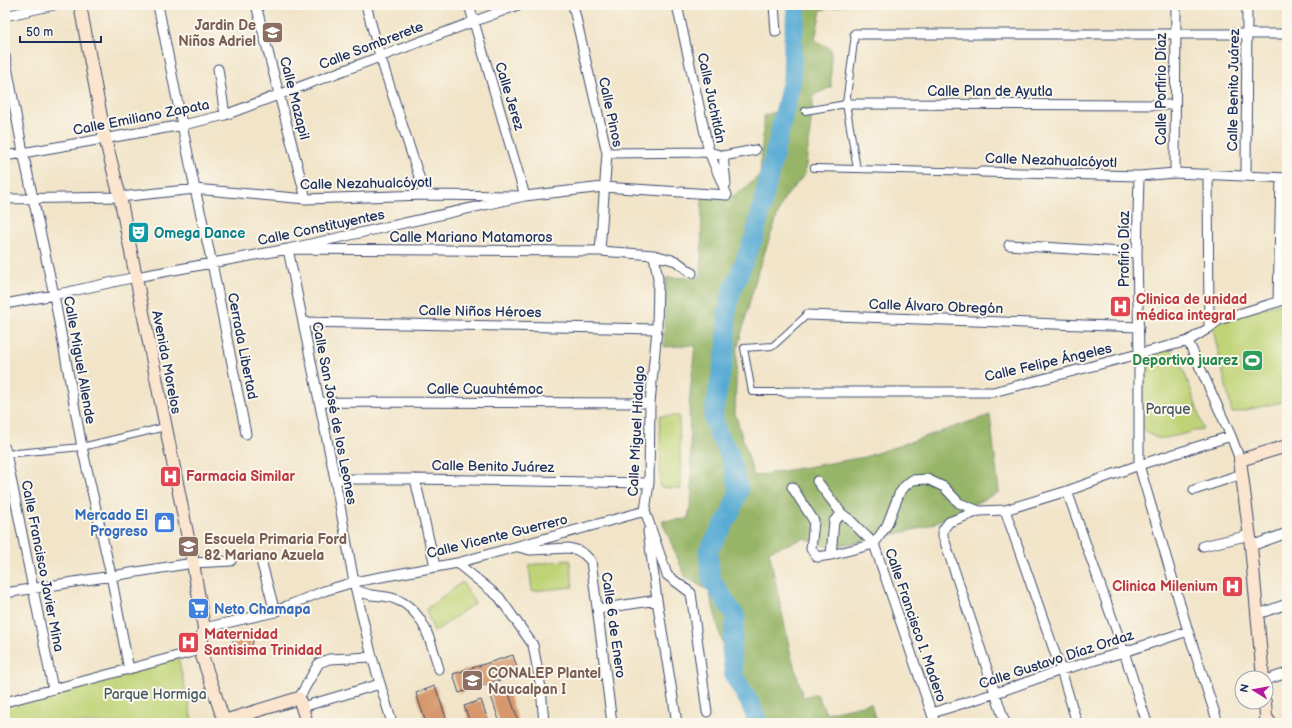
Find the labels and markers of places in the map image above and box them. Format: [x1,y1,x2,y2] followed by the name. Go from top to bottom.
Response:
[178,17,256,50] place label: Jardin De Niños Adriel
[259,20,285,46] school or university icon: Jardin De Niños Adriel
[125,220,151,246] theatre icon: Omega Dance
[154,225,245,242] place label: Omega Dance
[1136,291,1247,324] place label: Clinica de unidad médica integral
[1108,294,1134,320] hospital icon: Clinica de unidad médica integral
[1240,347,1266,373] sports icon: Deportivo juarez
[1132,352,1238,369] place label: Deportivo juarez
[158,463,184,489] hospital icon: Farmacia Similar
[186,468,295,485] place label: Farmacia Similar
[74,507,148,540] place label: Mercado El Progreso
[151,510,177,536] shop icon: Mercado El Progreso
[204,531,347,564] place label: Escuela Primaria Ford 82 Mariano Azuela
[175,534,201,560] school or university icon: Escuela Primaria Ford 82 Mariano Azuela
[1220,573,1246,599] hospital icon: Clinica Milenium
[1112,578,1218,595] place label: Clinica Milenium
[185,596,211,622] supermarket icon: Neto Chamapa
[214,601,310,618] place label: Neto Chamapa
[204,626,322,659] place label: Maternidad Santisima Trinidad
[175,629,201,655] hospital icon: Maternidad Santisima Trinidad
[488,665,601,698] place label: CONALEP Plantel Naucalpan I
[459,668,485,694] school or university icon: CONALEP Plantel Naucalpan I

